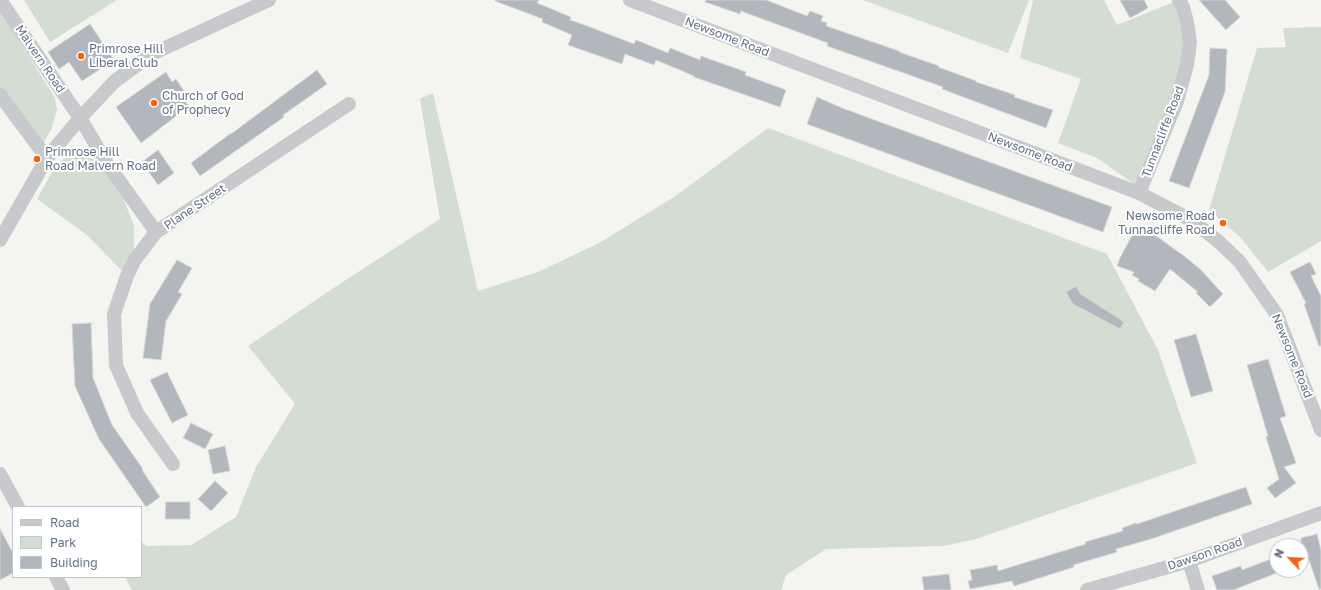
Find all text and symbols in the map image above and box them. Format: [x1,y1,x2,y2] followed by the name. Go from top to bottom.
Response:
[683,14,771,60] street label: Newsome Road
[12,22,68,96] street label: Malvern Road
[89,42,163,70] place label: Primrose Hill Liberal Club
[76,51,86,61] marker: Primrose Hill Liberal Club
[1139,84,1187,180] street label: Tunnacliffe Road
[162,89,244,117] place label: Church of God of Prophecy
[149,98,159,108] marker: Church of God of Prophecy
[986,129,1074,175] street label: Newsome Road
[45,145,156,173] place label: Primrose Hill Road Malvern Road
[32,154,42,164] marker: Primrose Hill Road Malvern Road
[161,181,229,233] street label: Plane Street
[1118,209,1215,237] place label: Newsome Road Tunnacliffe Road
[1218,218,1228,228] marker: Newsome Road Tunnacliffe Road
[1269,312,1315,400] street label: Newsome Road
[12,506,142,578] legend
[50,515,79,530] text: Road
[1166,534,1244,574] street label: Dawson Road
[50,535,76,550] text: Park
[1269,538,1309,578] north arrow
[1271,547,1286,560] text: N
[50,555,98,570] text: Building

